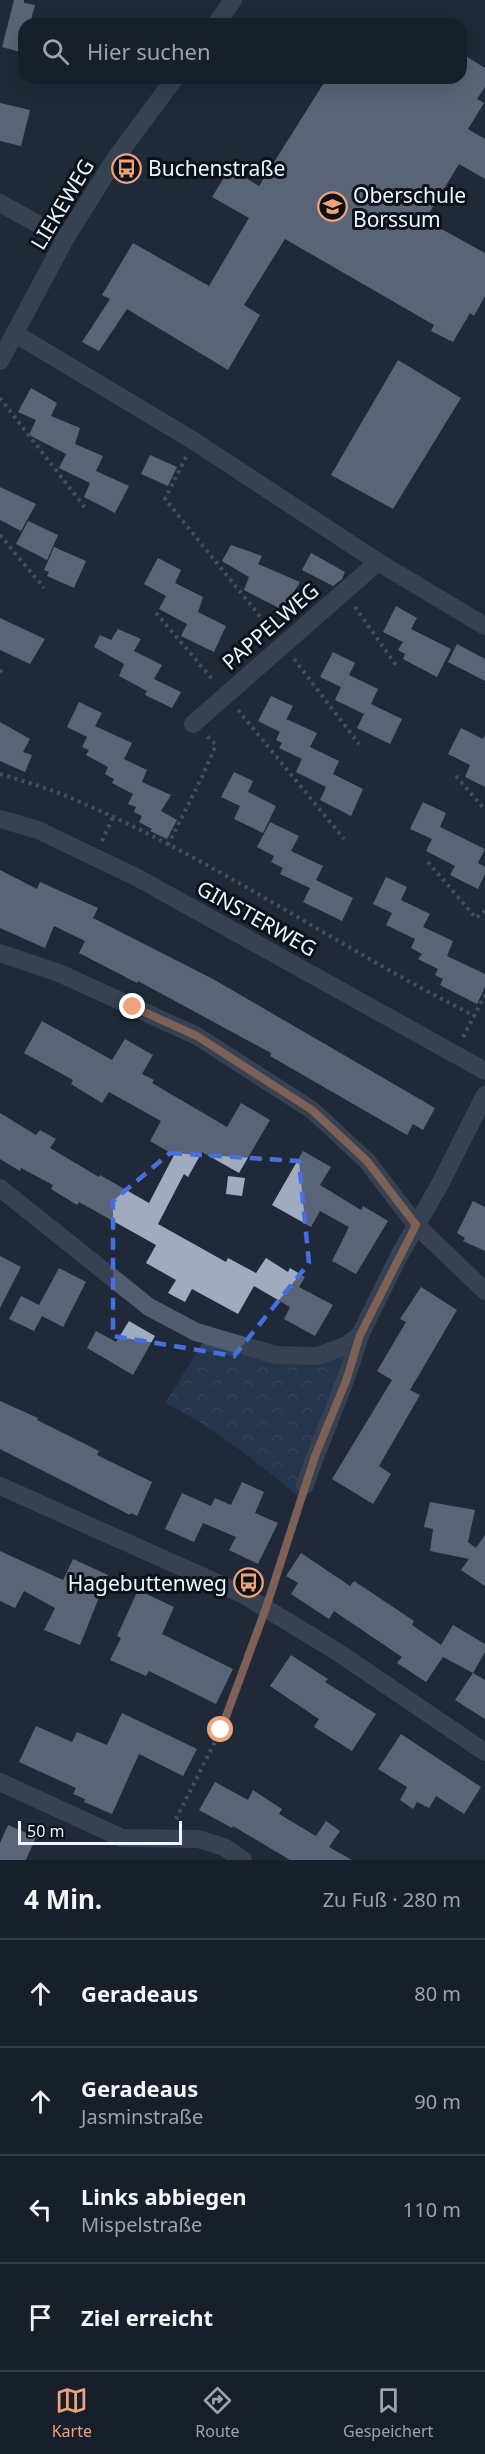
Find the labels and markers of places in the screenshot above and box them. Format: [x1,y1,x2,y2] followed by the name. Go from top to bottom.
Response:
[111,152,143,184] bus stop icon: Buchenstraße
[148,154,285,182] place label: Buchenstraße
[353,181,466,233] place label: Oberschule Borssum
[316,191,348,223] school or university icon: Oberschule Borssum
[232,1567,264,1599] bus stop icon: Hagebuttenweg
[68,1569,227,1597] place label: Hagebuttenweg

